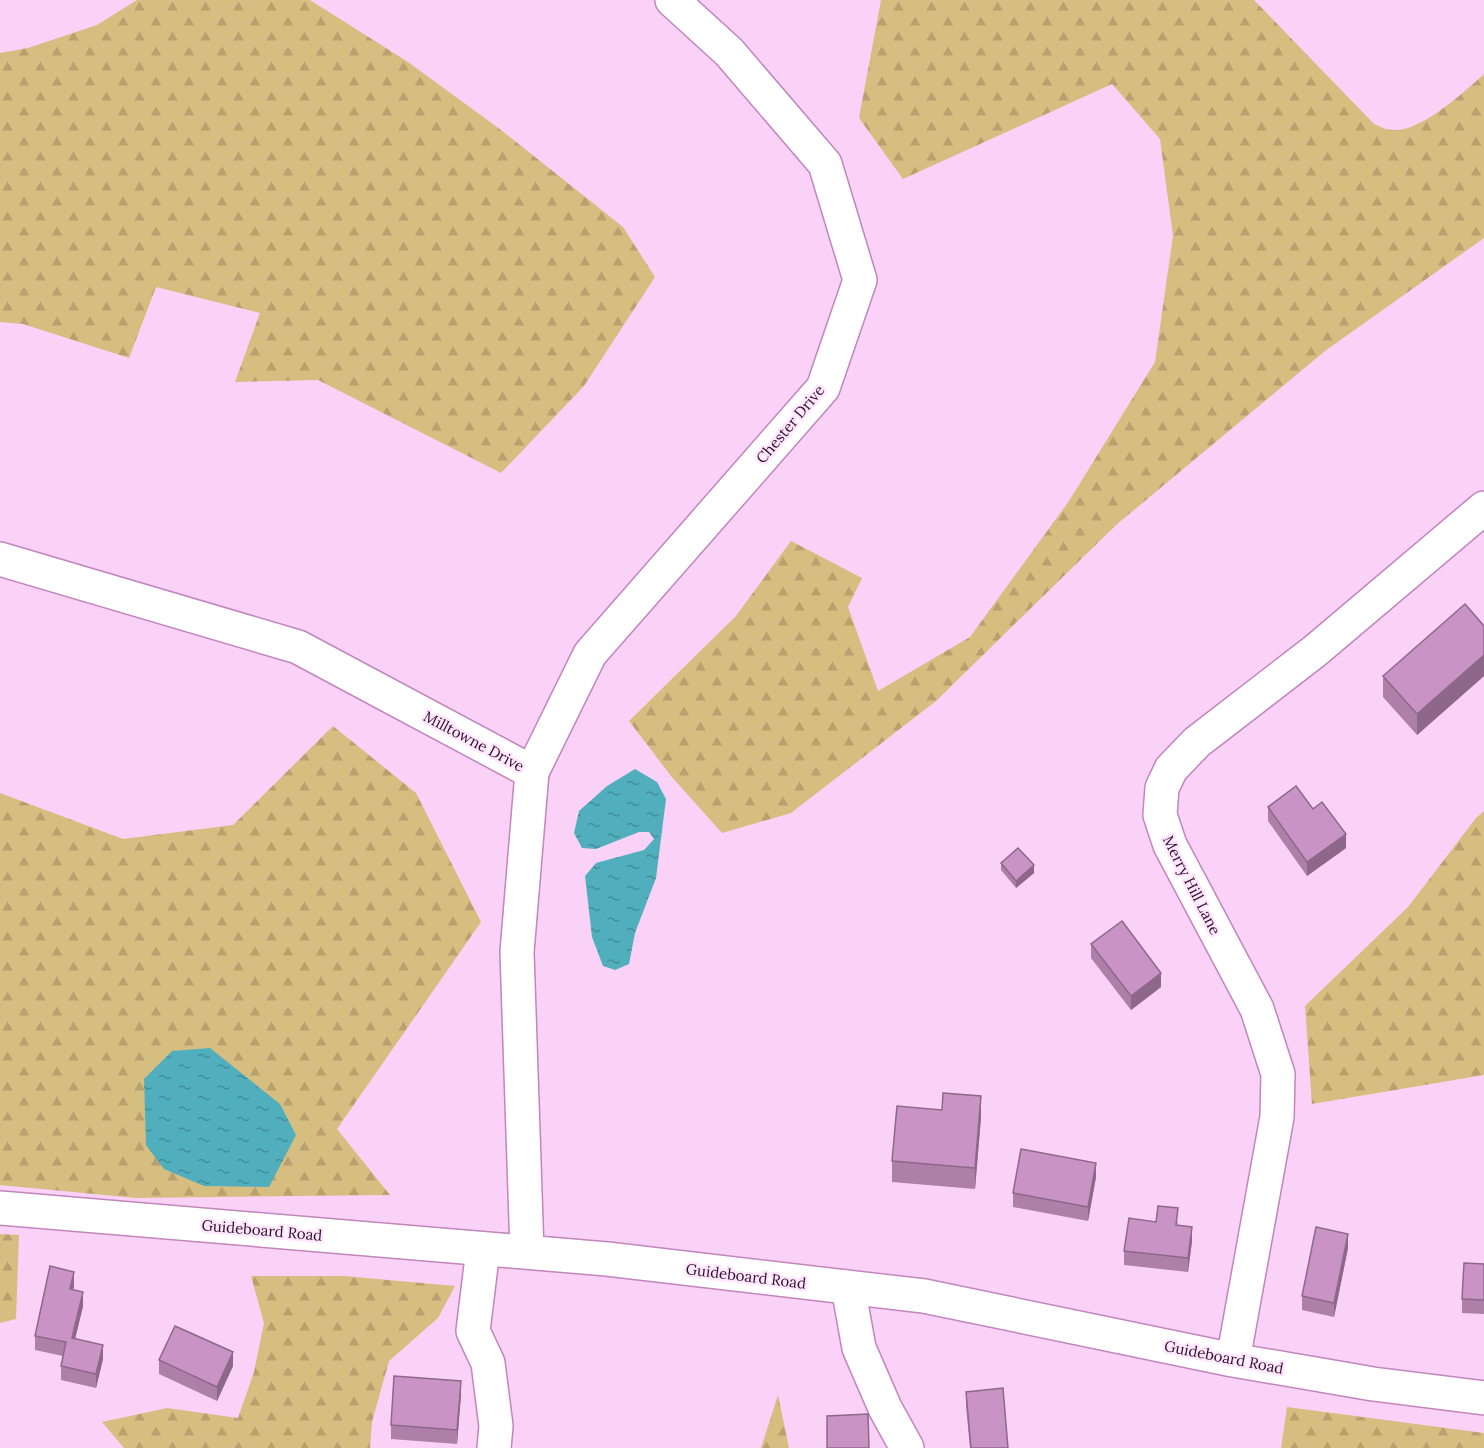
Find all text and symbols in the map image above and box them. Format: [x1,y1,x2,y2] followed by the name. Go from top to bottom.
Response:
[752,381,828,467] street label: Chester Drive
[420,706,528,776] street label: Milltowne Drive
[1159,832,1225,938] street label: Merry Hill Lane
[201,1215,323,1245] street label: Guideboard Road
[685,1259,807,1293] street label: Guideboard Road
[1163,1336,1285,1378] street label: Guideboard Road

